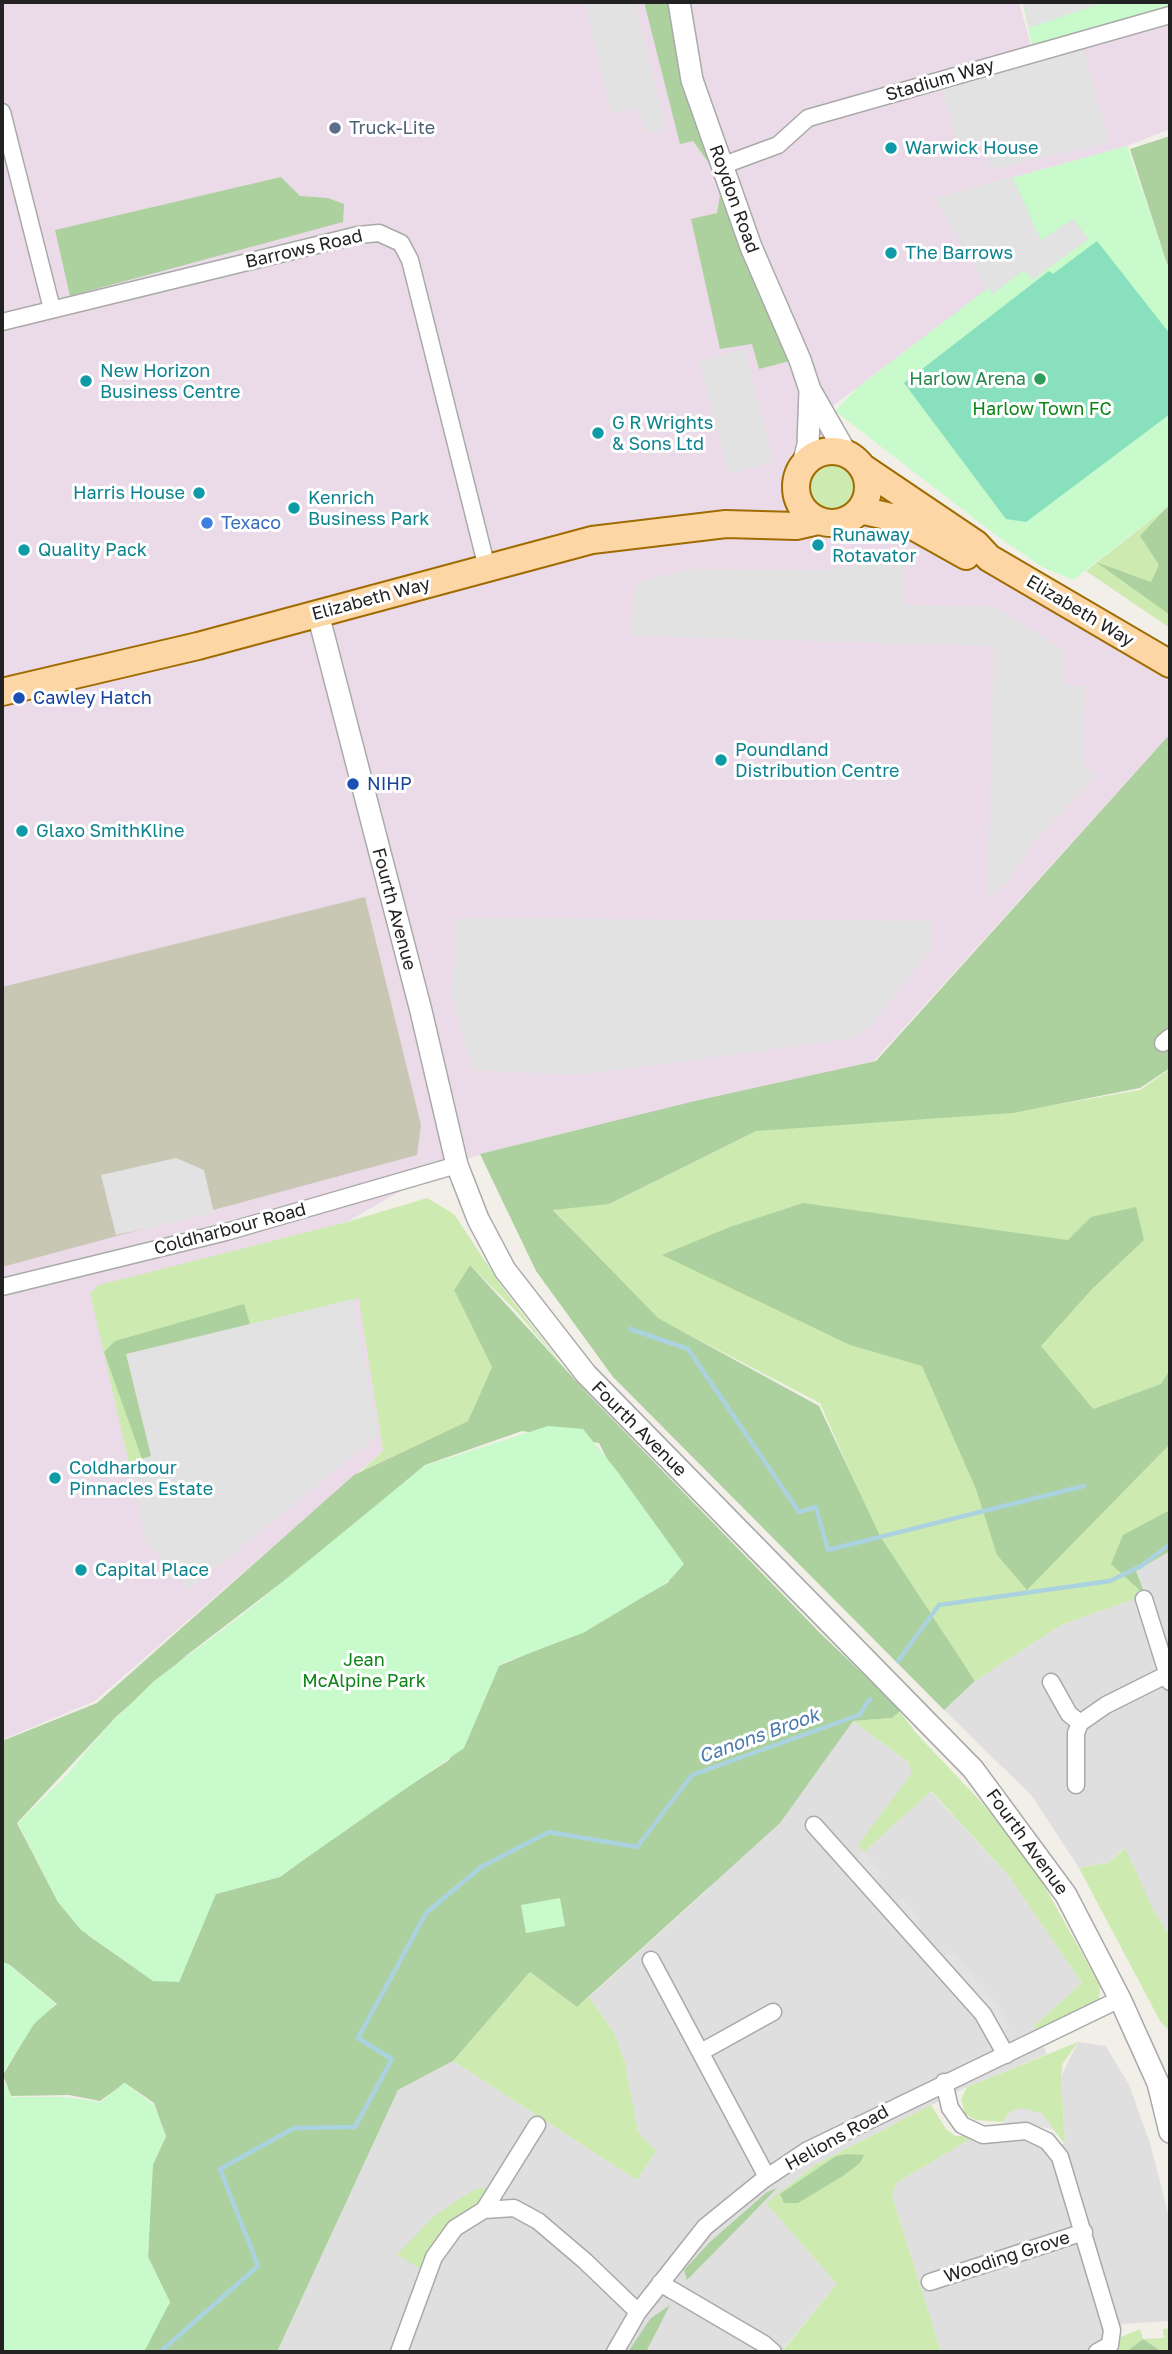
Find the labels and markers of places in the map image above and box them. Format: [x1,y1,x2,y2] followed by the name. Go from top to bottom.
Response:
[349,117,435,139] place label: Truck-Lite
[327,120,343,136] marker: Truck-Lite
[905,137,1038,159] place label: Warwick House
[883,140,899,156] marker: Warwick House
[905,242,1013,264] place label: The Barrows
[883,245,899,261] marker: The Barrows
[100,360,240,402] place label: New Horizon Business Centre
[909,368,1026,390] place label: Harlow Arena
[1032,371,1048,387] marker: Harlow Arena
[78,373,94,389] marker: New Horizon Business Centre
[612,412,713,454] place label: G R Wrights & Sons Ltd
[590,425,606,441] marker: G R Wrights & Sons Ltd
[73,482,185,504] place label: Harris House
[191,485,207,501] marker: Harris House
[308,487,429,530] place label: Kenrich Business Park
[286,500,302,516] marker: Kenrich Business Park
[221,512,281,534] place label: Texaco
[199,515,215,531] marker: Texaco
[832,524,916,566] place label: Runaway Rotavator
[810,537,826,553] marker: Runaway Rotavator
[38,539,147,561] place label: Quality Pack
[16,542,32,558] marker: Quality Pack
[33,687,152,709] place label: Cawley Hatch
[11,690,27,706] marker: Cawley Hatch
[735,739,899,782] place label: Poundland Distribution Centre
[713,752,729,768] marker: Poundland Distribution Centre
[367,773,412,795] place label: NIHP
[345,776,361,792] marker: NIHP
[36,820,184,842] place label: Glaxo SmithKline
[14,823,30,839] marker: Glaxo SmithKline
[69,1457,213,1500] place label: Coldharbour Pinnacles Estate
[47,1470,63,1486] marker: Coldharbour Pinnacles Estate
[95,1559,209,1581] place label: Capital Place
[73,1562,89,1578] marker: Capital Place

